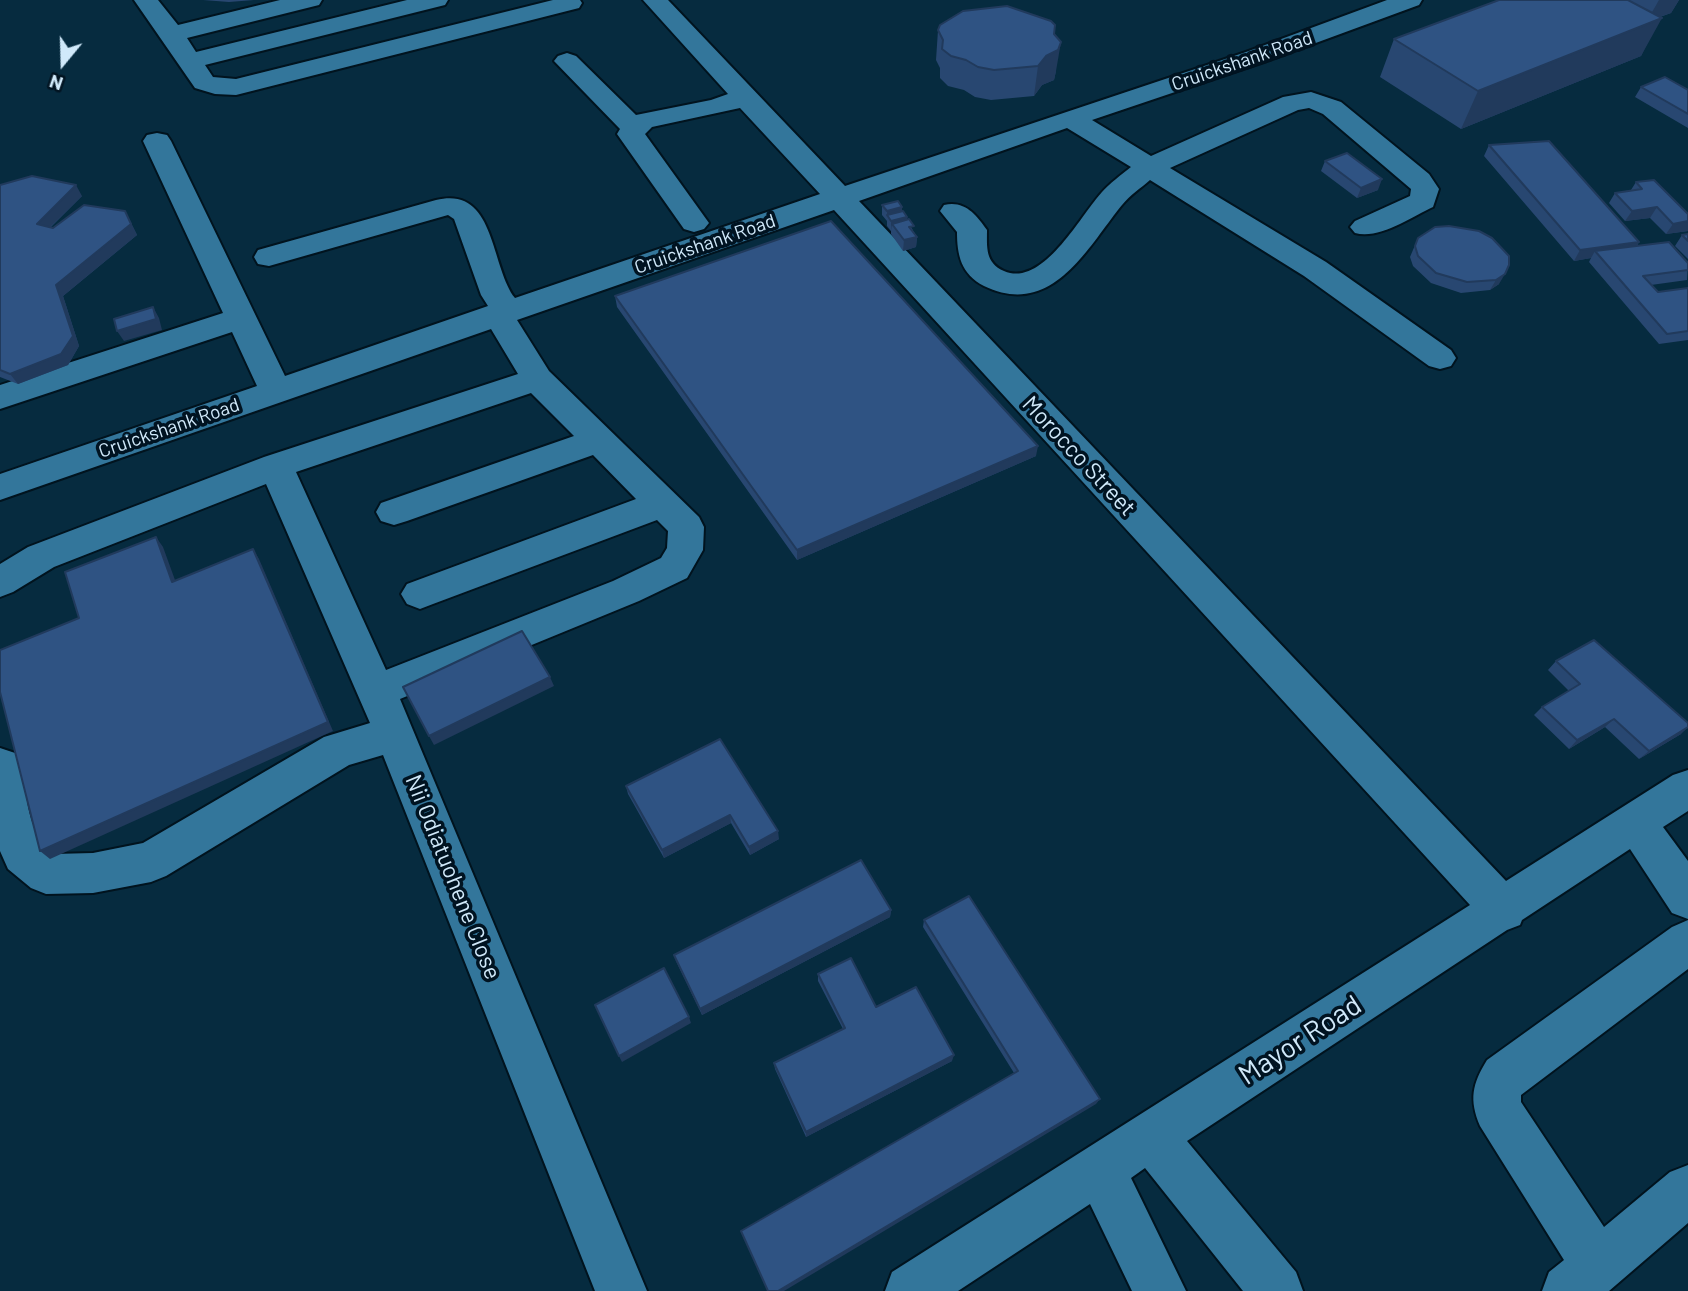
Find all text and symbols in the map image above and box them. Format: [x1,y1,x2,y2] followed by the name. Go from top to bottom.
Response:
[1169,26,1315,96] street label: Cruickshank Road
[28,28,98,98] north arrow
[46,70,66,96] text: N
[632,209,778,279] street label: Cruickshank Road
[1017,390,1141,522] street label: Morocco Street
[96,393,242,463] street label: Cruickshank Road
[399,771,507,983] street label: Nii Odiatuohene Close
[1232,988,1368,1092] street label: Mayor Road

